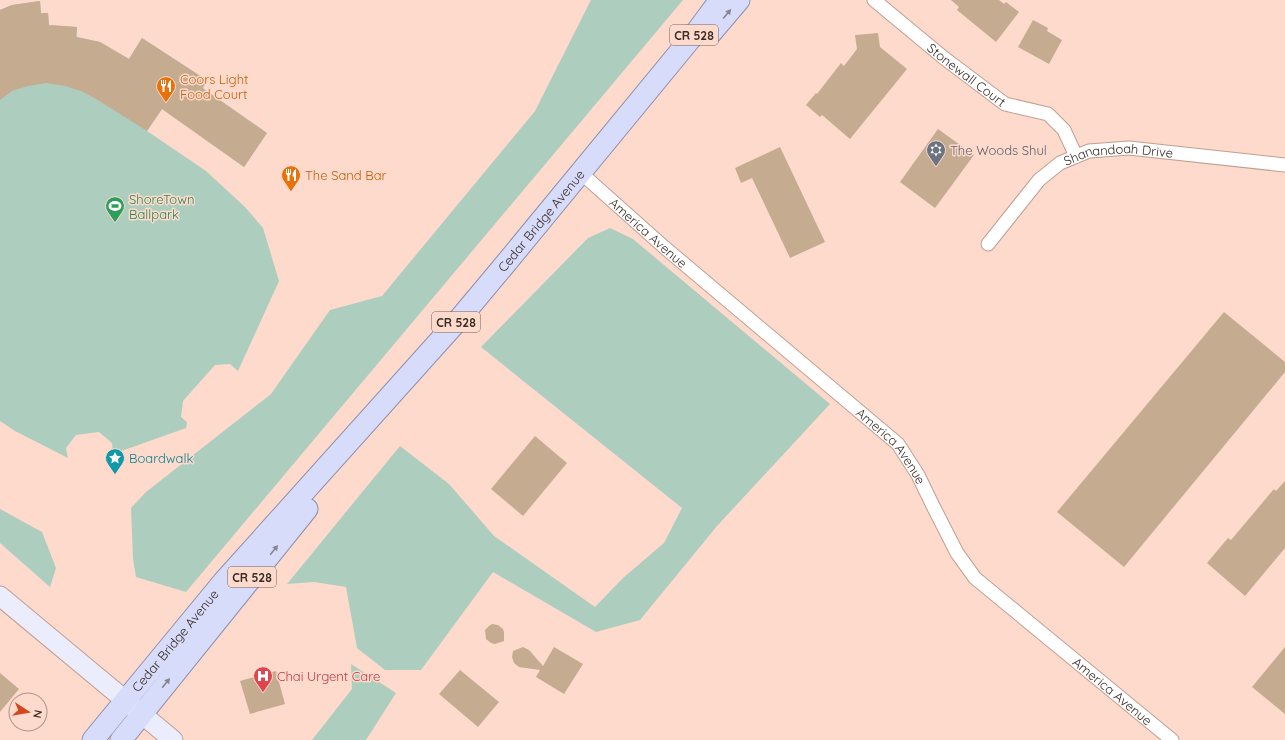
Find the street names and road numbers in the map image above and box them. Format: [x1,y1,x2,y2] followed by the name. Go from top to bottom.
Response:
[670,25,718,45] road number: CR 528
[924,39,1009,110] street label: Stonewall Court
[1061,140,1174,169] street label: Shanandoah Drive
[494,166,588,275] street label: Cedar Bridge Avenue
[606,194,690,271] street label: America Avenue
[432,312,480,332] road number: CR 528
[853,404,929,487] street label: America Avenue
[228,567,276,587] road number: CR 528
[128,586,222,695] street label: Cedar Bridge Avenue
[1070,654,1155,728] street label: America Avenue

